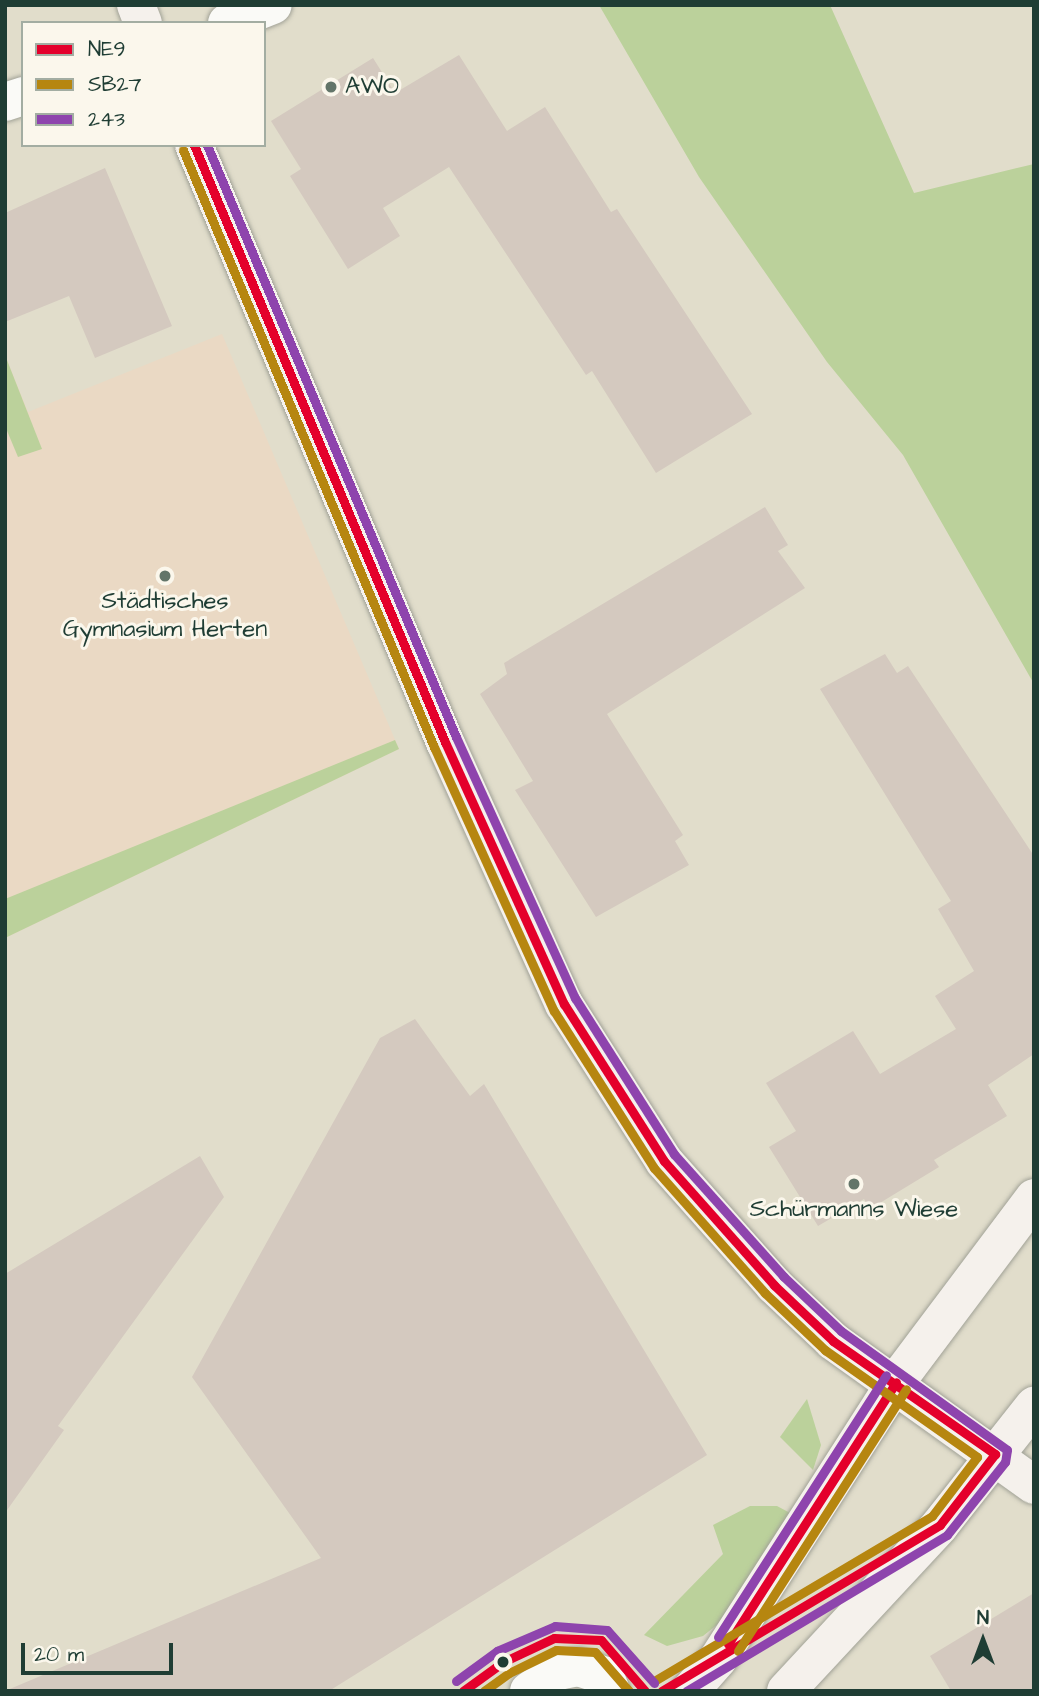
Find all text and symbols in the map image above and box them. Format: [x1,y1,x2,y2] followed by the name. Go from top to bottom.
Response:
[21,21,266,147] legend
[88,35,126,64] text: NE9
[88,70,141,99] text: SB27
[345,73,399,101] place label: AWO
[323,79,339,95] marker: AWO
[88,105,125,134] text: 243
[157,568,173,584] marker: Städtisches Gymnasium Herten
[63,588,267,644] place label: Städtisches Gymnasium Herten
[846,1176,862,1192] marker: Schürmanns Wiese
[750,1196,958,1224] place label: Schürmanns Wiese
[948,1605,1018,1675] north arrow
[977,1605,989,1632] text: N
[24,1630,177,1674] scale bar
[34,1640,84,1669] text: 20 m
[496,1655,510,1669] unlabelled marker

